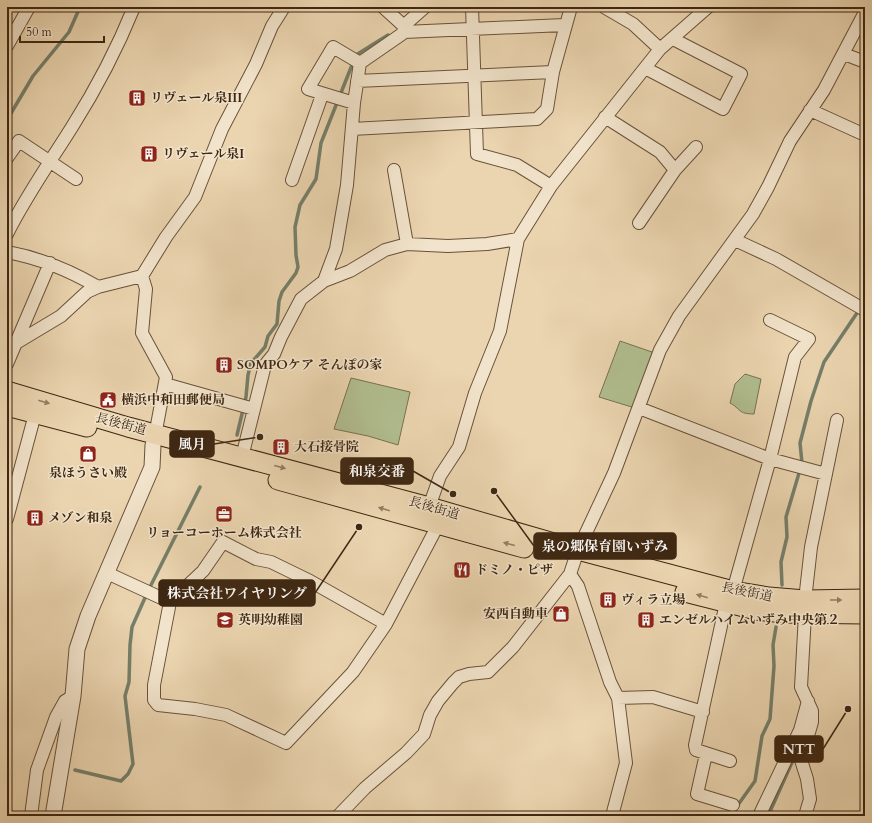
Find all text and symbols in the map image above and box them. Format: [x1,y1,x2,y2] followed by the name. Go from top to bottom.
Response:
[20,18,104,44] scale bar
[26,24,53,40] text: 50 m
[127,88,147,108] building icon: リヴェール泉III
[150,89,242,107] place label: リヴェール泉III
[139,144,159,164] building icon: リヴェール泉I
[162,145,244,163] place label: リヴェール泉I
[214,355,234,375] building icon: SOMPOケア そんぽの家
[237,356,382,374] place label: SOMPOケア そんぽの家
[98,390,118,410] public building icon: 横浜中和田郵便局
[121,391,225,409] place label: 横浜中和田郵便局
[39,399,51,405] one-way arrow
[94,409,148,439] street label: 長後街道
[170,431,214,457] callout: 風月
[178,435,206,454] text: 風月
[271,437,291,457] building icon: 大石接骨院
[294,438,359,456] place label: 大石接骨院
[78,444,98,464] shop icon: 泉ほうさい殿
[341,458,413,484] callout: 和泉交番
[349,462,405,481] text: 和泉交番
[49,464,127,482] place label: 泉ほうさい殿
[273,464,286,470] one-way arrow
[407,492,461,524] street label: 長後街道
[214,504,234,524] office icon: リョーコーホーム株式会社
[377,506,389,512] one-way arrow
[25,508,45,528] building icon: メゾン和泉
[48,509,113,527] place label: メゾン和泉
[146,524,302,542] place label: リョーコーホーム株式会社
[534,533,676,559] callout: 泉の郷保育園いずみ
[542,537,668,556] text: 泉の郷保育園いずみ
[503,541,515,547] one-way arrow
[452,560,472,580] restaurant icon: ドミノ・ピザ
[475,561,553,579] place label: ドミノ・ピザ
[720,578,774,606] street label: 長後街道
[159,580,315,606] callout: 株式会社ワイヤリング
[167,584,307,603] text: 株式会社ワイヤリング
[598,590,618,610] building icon: ヴィラ立場
[621,591,685,609] place label: ヴィラ立場
[696,593,708,599] one-way arrow
[830,597,843,603] one-way arrow
[551,604,571,624] shop icon: 安西自動車
[483,605,548,623] place label: 安西自動車
[215,610,235,630] school or university icon: 英明幼稚園
[636,610,656,630] building icon: エンゼルハイムいずみ中央第２
[238,611,303,629] place label: 英明幼稚園
[659,611,840,629] place label: エンゼルハイムいずみ中央第２
[775,736,823,762] callout: NTT
[783,740,815,759] text: NTT

